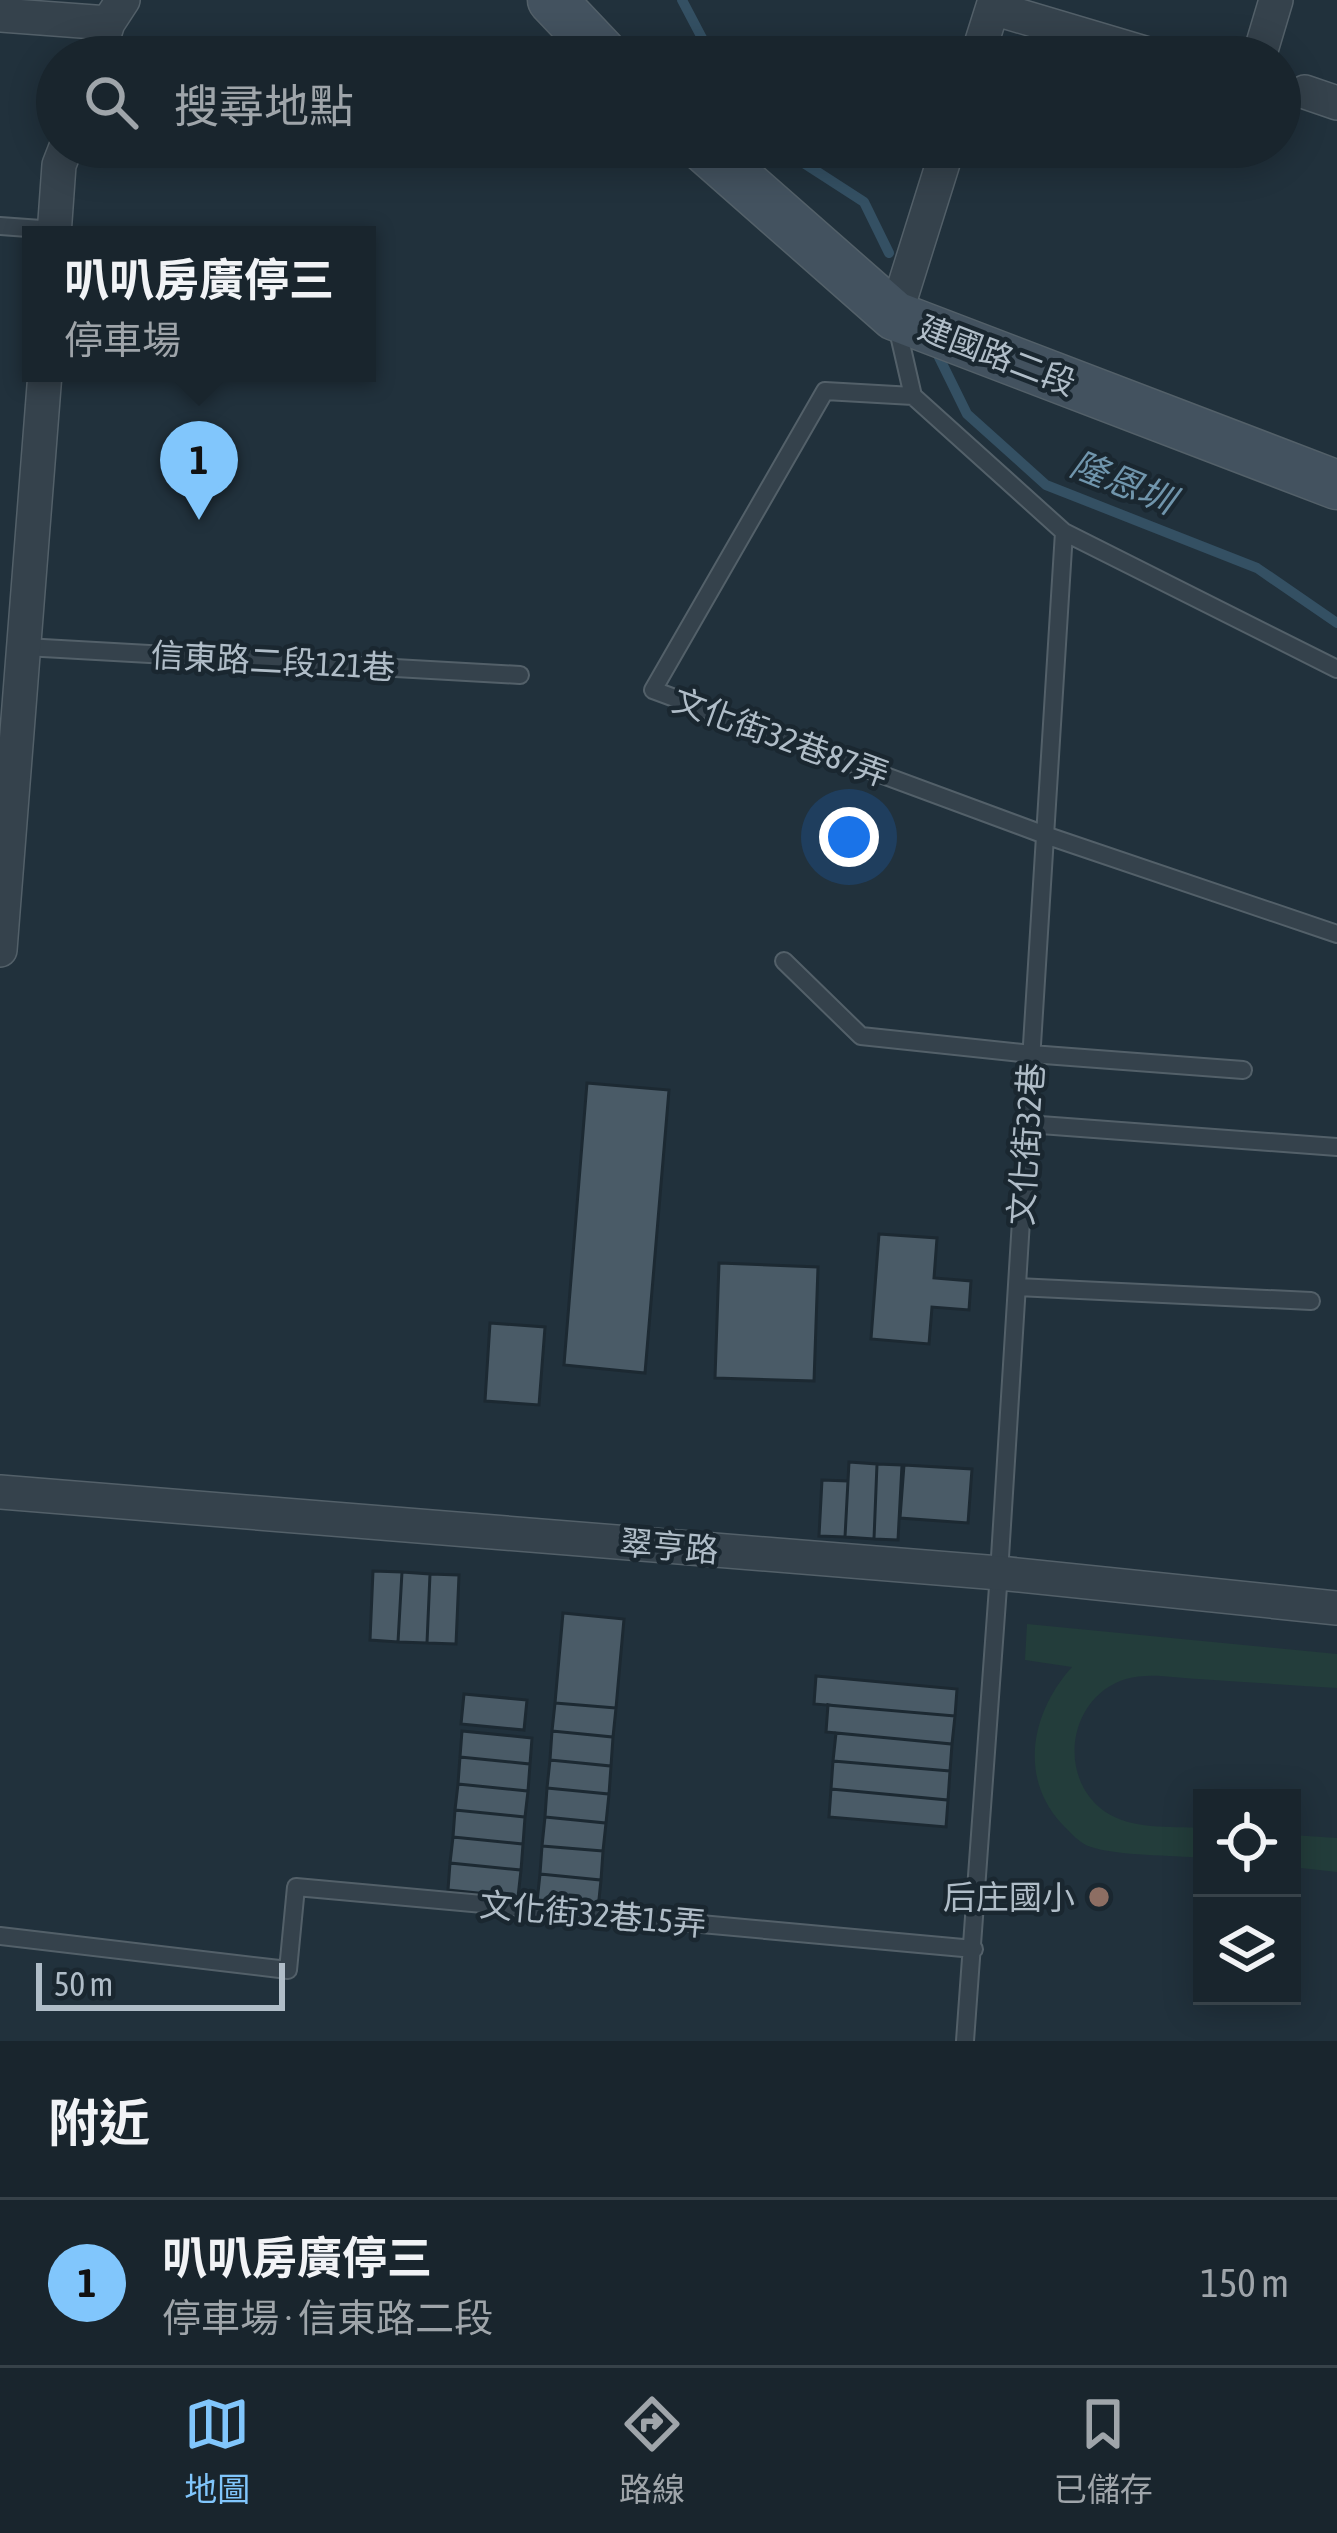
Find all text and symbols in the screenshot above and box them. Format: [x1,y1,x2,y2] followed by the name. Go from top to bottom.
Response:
[36,36,1301,168] search box
[78,69,144,135] icon: search
[174,80,354,132] text: 搜尋地點
[22,226,376,382] popup
[64,254,334,306] text: 叭叭房廣停三
[913,308,1081,402] street label: 建國路二段
[64,318,181,362] text: 停車場
[160,421,238,520] pin: 1
[1065,442,1186,524] water label: 隆恩圳
[150,636,396,686] street label: 信東路二段121巷
[668,680,894,794] street label: 文化街32巷87弄
[819,807,879,867] your location
[1001,1061,1051,1227] street label: 文化街32巷
[618,1523,720,1569] street label: 翠亨路
[1193,1789,1301,2005] map controls
[1193,1789,1301,1897] button: locate
[943,1878,1075,1916] place label: 后庄國小
[1086,1884,1112,1910] marker: 后庄國小
[478,1885,708,1943] street label: 文化街32巷15弄
[1193,1897,1301,2005] button: layers
[36,1957,285,2010] scale bar
[54,1965,113,2003] text: 50 m
[48,2093,150,2152] text: 附近
[162,2232,432,2284] text: 叭叭房廣停三
[78,2261,96,2305] text: 1
[1201,2261,1289,2305] text: 150 m
[162,2296,493,2340] text: 停車場 · 信東路二段
[184,2391,250,2511] tab: 地圖
[619,2391,685,2511] tab: 路線
[1054,2391,1153,2511] tab: 已儲存

